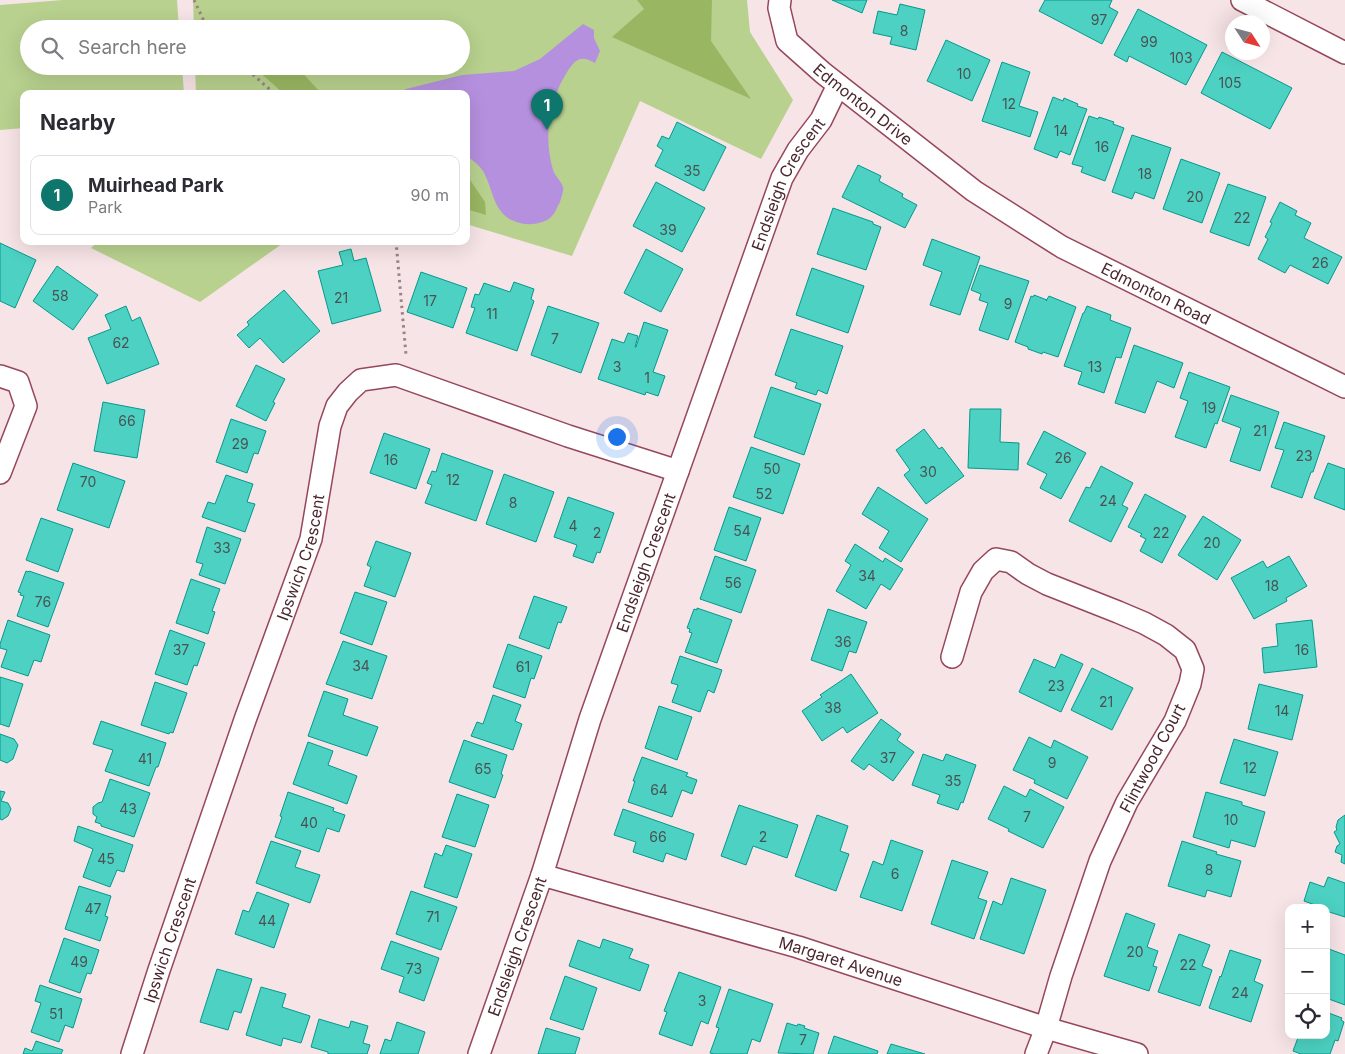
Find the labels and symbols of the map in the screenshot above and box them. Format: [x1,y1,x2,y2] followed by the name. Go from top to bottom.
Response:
[1091,11,1107,28] house number: 97
[1225,15,1270,60] north arrow
[900,22,908,39] house number: 8
[1140,33,1158,50] house number: 99
[1169,49,1193,66] house number: 103
[809,59,917,149] street label: Edmonton Drive
[957,65,971,82] house number: 10
[1218,74,1242,91] house number: 105
[531,89,563,130] pin: 1
[1002,95,1016,112] house number: 12
[747,114,829,253] street label: Endsleigh Crescent
[1054,122,1068,139] house number: 14
[1095,138,1109,155] house number: 16
[683,162,701,179] house number: 35
[1138,165,1152,182] house number: 18
[1186,188,1204,205] house number: 20
[1233,209,1251,226] house number: 22
[659,221,677,238] house number: 39
[1311,254,1329,271] house number: 26
[1098,258,1214,329] street label: Edmonton Road
[51,287,69,304] house number: 58
[334,289,348,306] house number: 21
[423,292,437,309] house number: 17
[1004,295,1012,312] house number: 9
[486,305,498,322] house number: 11
[551,330,559,347] house number: 7
[112,334,130,351] house number: 62
[613,358,621,375] house number: 3
[1088,358,1102,375] house number: 13
[644,369,650,386] house number: 1
[1202,399,1216,416] house number: 19
[118,412,136,429] house number: 66
[1253,422,1267,439] house number: 21
[604,424,630,450] your location
[231,435,249,452] house number: 29
[1295,447,1313,464] house number: 23
[1054,449,1072,466] house number: 26
[384,451,398,468] house number: 16
[763,460,781,477] house number: 50
[919,463,937,480] house number: 30
[446,471,460,488] house number: 12
[80,473,96,490] house number: 70
[755,485,773,502] house number: 52
[612,490,679,635] street label: Endsleigh Crescent
[1099,492,1117,509] house number: 24
[272,493,328,623] street label: Ipswich Crescent
[509,494,517,511] house number: 8
[568,517,578,534] house number: 4
[733,522,751,539] house number: 54
[593,524,601,541] house number: 2
[1152,524,1170,541] house number: 22
[1203,534,1221,551] house number: 20
[213,539,231,556] house number: 33
[858,567,876,584] house number: 34
[724,574,742,591] house number: 56
[1265,577,1279,594] house number: 18
[35,593,51,610] house number: 76
[834,633,852,650] house number: 36
[173,641,189,658] house number: 37
[1295,641,1309,658] house number: 16
[352,657,370,674] house number: 34
[516,658,530,675] house number: 61
[1047,677,1065,694] house number: 23
[1099,693,1113,710] house number: 21
[824,699,842,716] house number: 38
[1115,700,1189,816] street label: Flintwood Court
[1275,702,1289,719] house number: 14
[880,749,896,766] house number: 37
[138,750,152,767] house number: 41
[1048,754,1056,771] house number: 9
[1243,759,1257,776] house number: 12
[474,760,492,777] house number: 65
[944,772,962,789] house number: 35
[650,781,668,798] house number: 64
[119,800,137,817] house number: 43
[1023,808,1031,825] house number: 7
[1224,811,1238,828] house number: 10
[300,814,318,831] house number: 40
[649,828,667,845] house number: 66
[759,828,767,845] house number: 2
[97,850,115,867] house number: 45
[1205,861,1213,878] house number: 8
[891,865,899,882] house number: 6
[483,874,551,1019] street label: Endsleigh Crescent
[139,875,200,1005] street label: Ipswich Crescent
[85,900,102,917] house number: 47
[426,908,440,925] house number: 71
[258,912,276,929] house number: 44
[777,932,905,991] street label: Margaret Avenue
[1126,943,1144,960] house number: 20
[70,953,88,970] house number: 49
[1179,956,1197,973] house number: 22
[406,960,422,977] house number: 73
[1231,984,1249,1001] house number: 24
[698,992,706,1009] house number: 3
[49,1005,63,1022] house number: 51
[799,1031,807,1048] house number: 7

